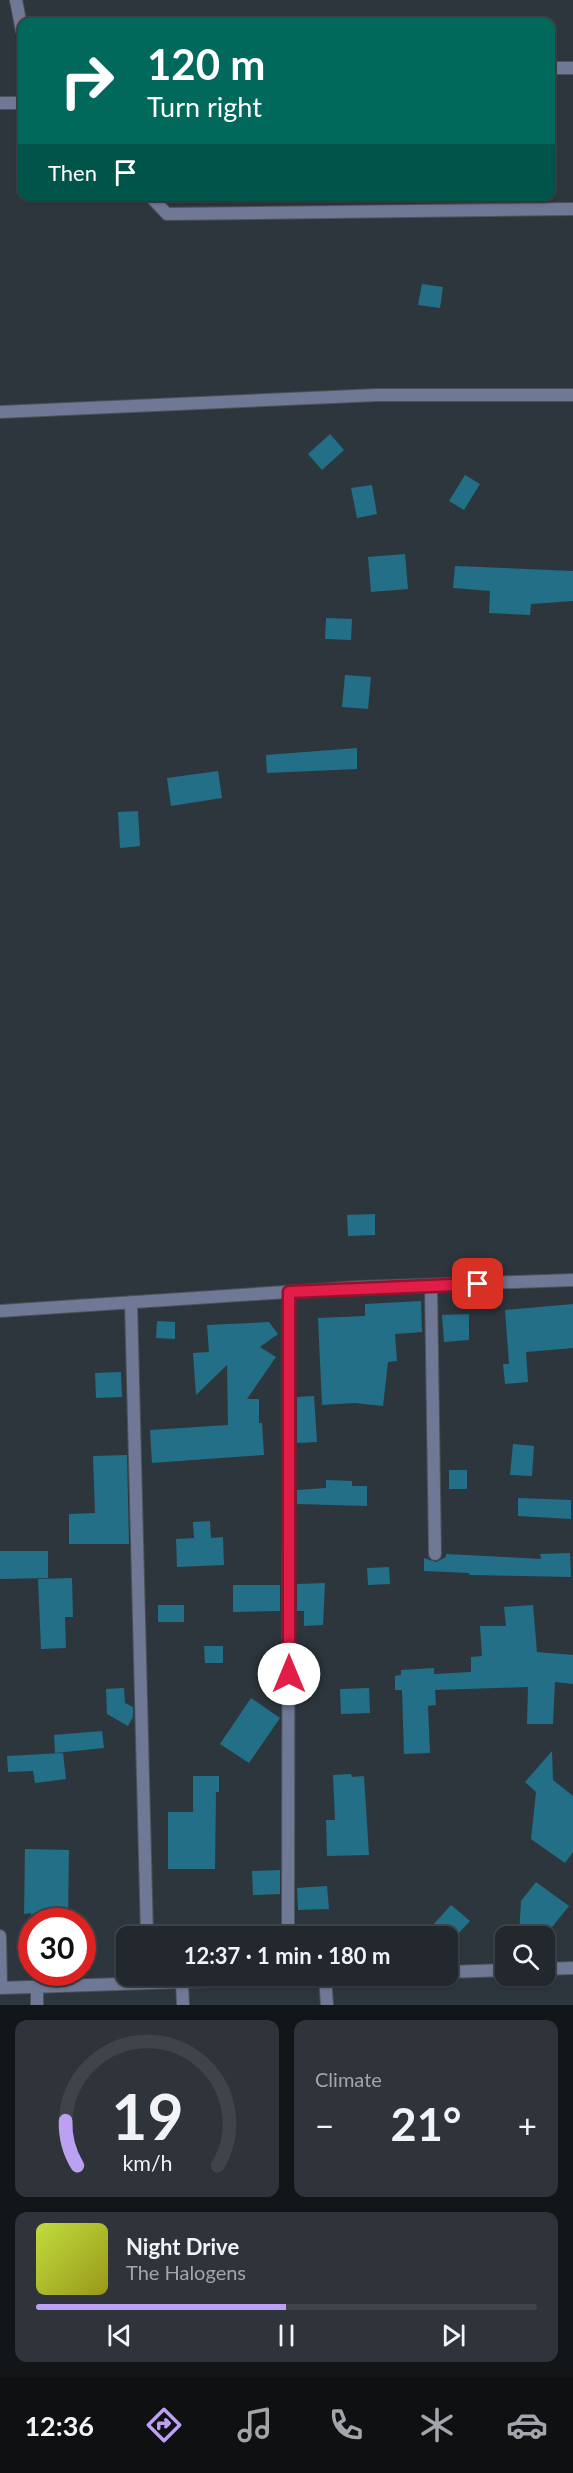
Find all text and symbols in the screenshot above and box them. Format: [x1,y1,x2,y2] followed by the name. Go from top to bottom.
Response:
[147,39,265,89] text: 120 m
[48,42,126,120] icon: right
[147,90,262,123] text: Turn right
[109,156,142,189] icon: arrive
[48,159,97,186] text: Then
[452,1258,503,1309] pin
[461,1267,494,1300] icon: arrive
[257,1642,321,1706] position arrow
[18,1908,96,1986] speed limit sign: 30
[495,1926,555,1986] map controls
[495,1926,555,1986] button: search
[184,1942,390,1969] text: 12:37 · 1 min · 180 m
[315,2067,382,2091] text: Climate
[111,2078,183,2153] text: 19
[391,2097,461,2151] text: 21°
[315,2105,334,2145] text: −
[518,2105,537,2145] text: +
[122,2150,172,2176] text: km/h
[126,2233,239,2260] text: Night Drive
[126,2260,246,2284] text: The Halogens
[103,2319,136,2352] icon: previous
[270,2319,303,2352] icon: pause
[437,2319,470,2352] icon: next
[143,2404,185,2446] icon: directions
[234,2404,276,2446] icon: music
[325,2404,367,2446] icon: phone
[416,2404,458,2446] icon: climate
[506,2404,548,2446] icon: car
[24,2409,94,2442] text: 12:36

